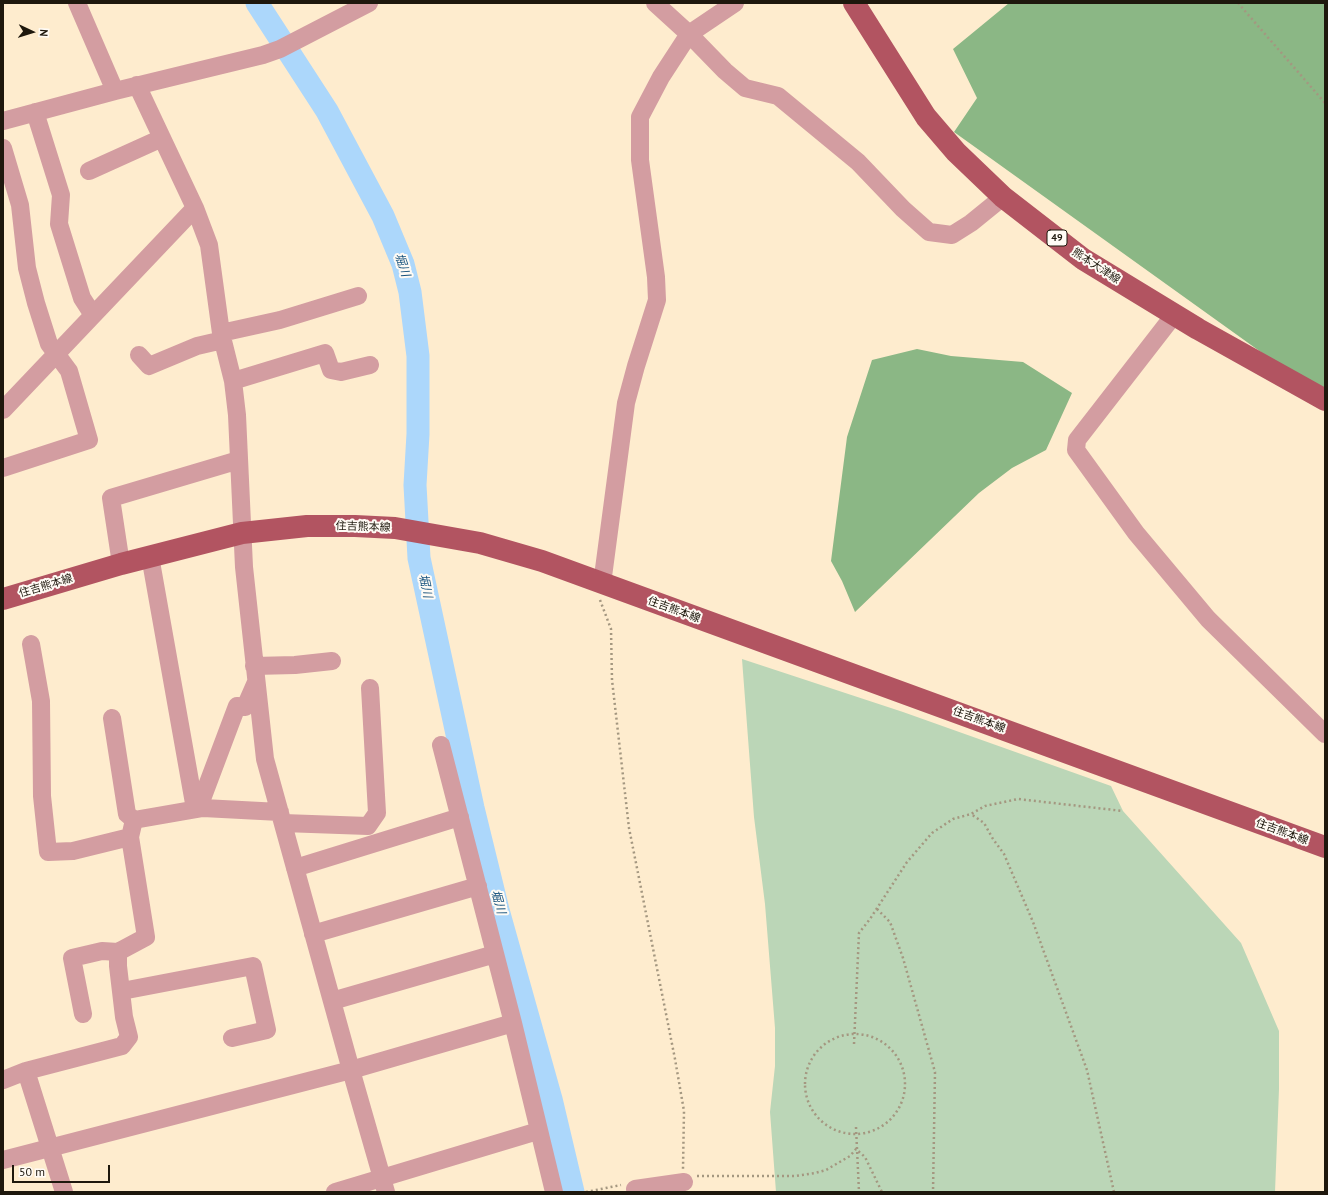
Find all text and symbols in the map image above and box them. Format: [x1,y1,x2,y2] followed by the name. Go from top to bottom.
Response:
[12,12,52,52] north arrow
[37,29,51,37] text: N
[1047,230,1067,246] road number: 49
[1069,245,1123,287] street label: 熊本大津線
[391,251,413,279] water label: 堀川
[335,519,391,535] street label: 住吉熊本線
[18,572,74,600] street label: 住吉熊本線
[415,573,435,599] water label: 堀川
[646,594,702,626] street label: 住吉熊本線
[951,704,1007,736] street label: 住吉熊本線
[1254,816,1310,848] street label: 住吉熊本線
[488,889,508,915] water label: 堀川
[14,1157,112,1183] scale bar
[19,1164,45,1179] text: 50 m

